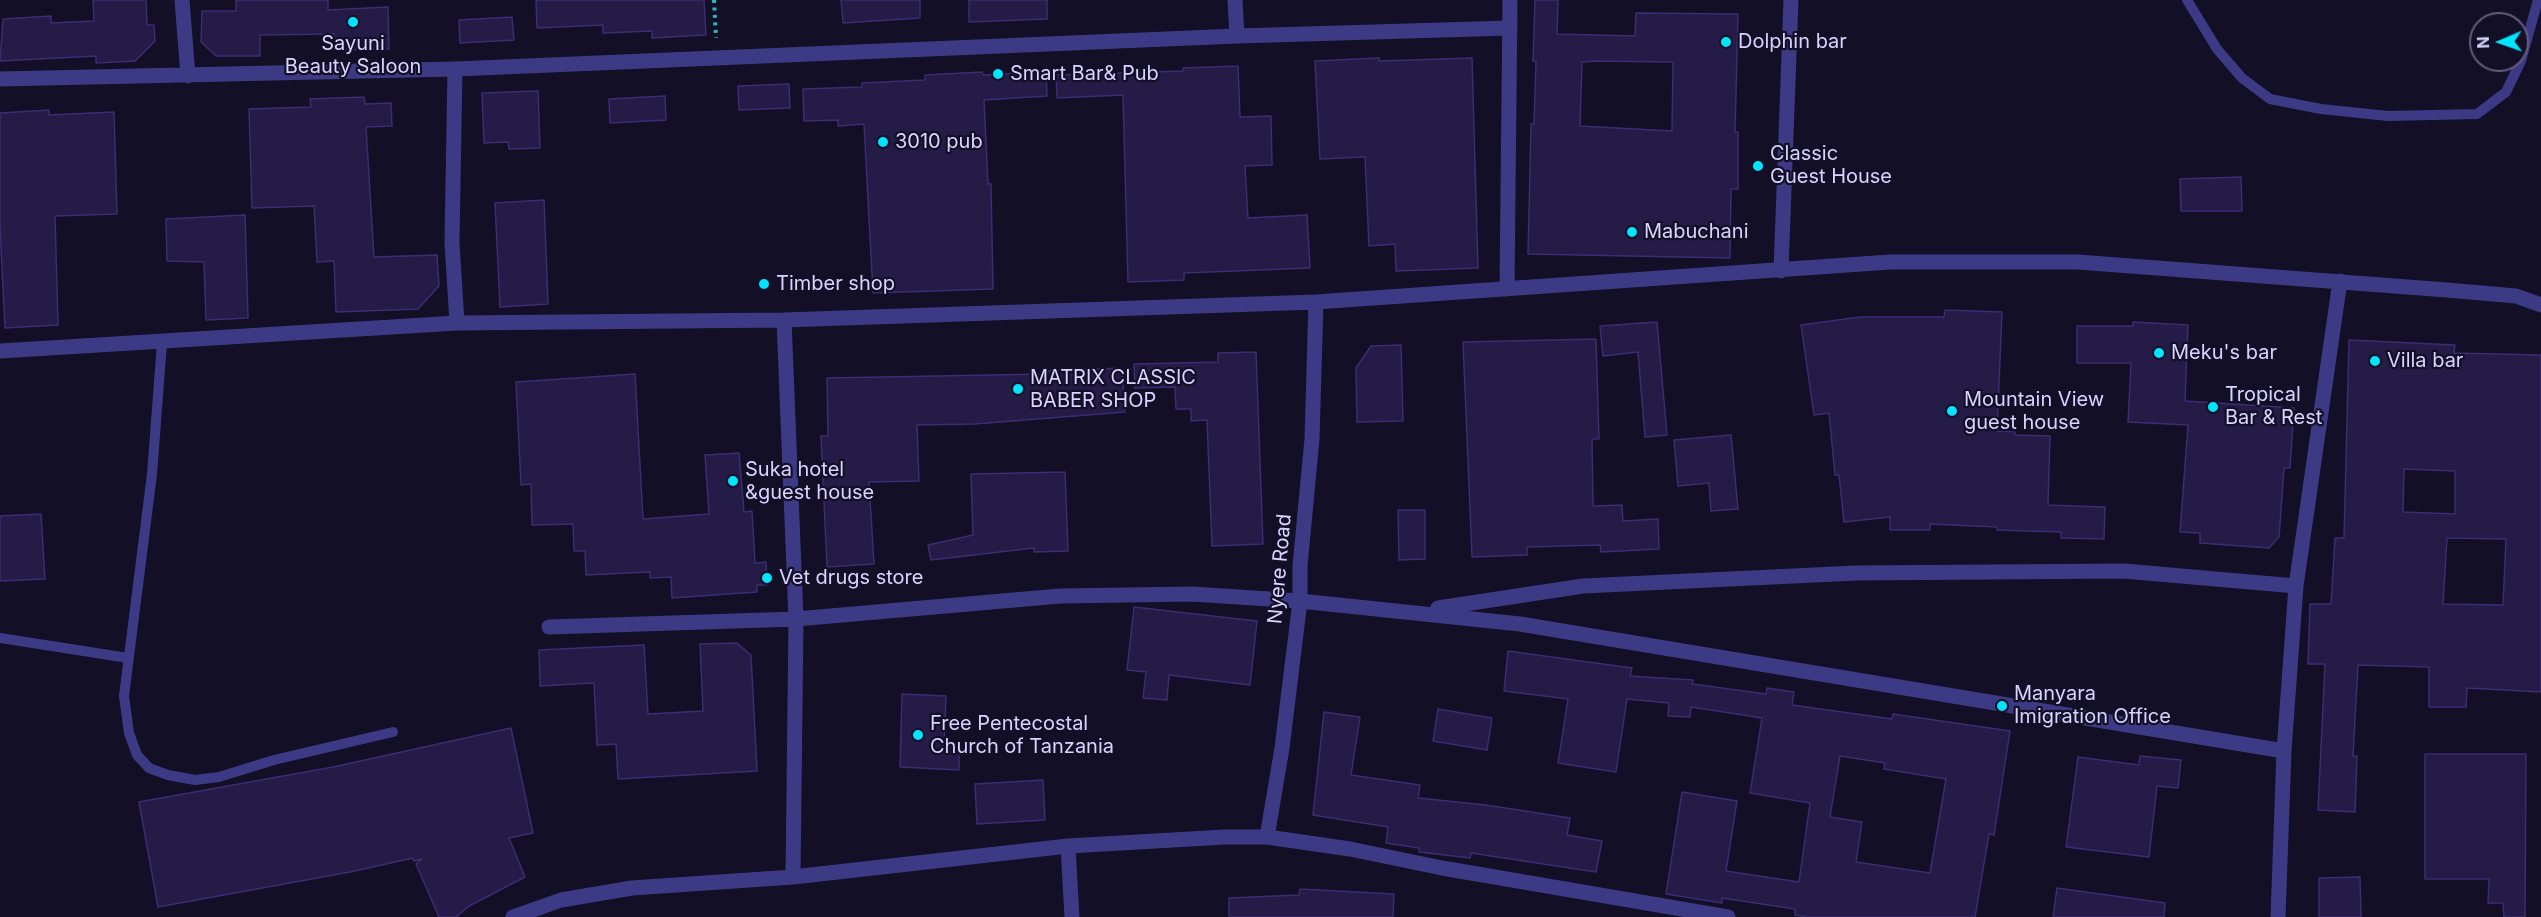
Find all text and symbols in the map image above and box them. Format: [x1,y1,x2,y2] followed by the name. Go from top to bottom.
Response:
[2469,12,2529,72] north arrow
[346,15,360,29] marker: Sayuni Beauty Saloon
[1738,30,1847,54] place label: Dolphin bar
[285,32,421,79] place label: Sayuni Beauty Saloon
[1719,35,1733,49] marker: Dolphin bar
[2473,36,2493,49] text: N
[1010,62,1159,86] place label: Smart Bar& Pub
[991,67,1005,81] marker: Smart Bar& Pub
[895,130,983,154] place label: 3010 pub
[876,135,890,149] marker: 3010 pub
[1770,142,1892,189] place label: Classic Guest House
[1751,159,1765,173] marker: Classic Guest House
[1644,220,1749,244] place label: Mabuchani
[1625,225,1639,239] marker: Mabuchani
[776,272,895,296] place label: Timber shop
[757,277,771,291] marker: Timber shop
[2171,341,2277,365] place label: Meku's bar
[2152,346,2166,360] marker: Meku's bar
[2387,349,2463,373] place label: Villa bar
[2368,354,2382,368] marker: Villa bar
[1030,366,1196,413] place label: MATRIX CLASSIC BABER SHOP
[1011,382,1025,396] marker: MATRIX CLASSIC BABER SHOP
[2225,383,2322,430] place label: Tropical Bar & Rest
[1964,388,2104,435] place label: Mountain View guest house
[2206,400,2220,414] marker: Tropical Bar & Rest
[1945,404,1959,418] marker: Mountain View guest house
[745,458,874,505] place label: Suka hotel &guest house
[726,474,740,488] marker: Suka hotel &guest house
[1263,513,1297,625] street label: Nyere Road
[779,566,923,590] place label: Vet drugs store
[760,571,774,585] marker: Vet drugs store
[2014,682,2171,729] place label: Manyara Imigration Office
[1995,699,2009,713] marker: Manyara Imigration Office
[930,712,1114,759] place label: Free Pentecostal Church of Tanzania
[911,728,925,742] marker: Free Pentecostal Church of Tanzania

